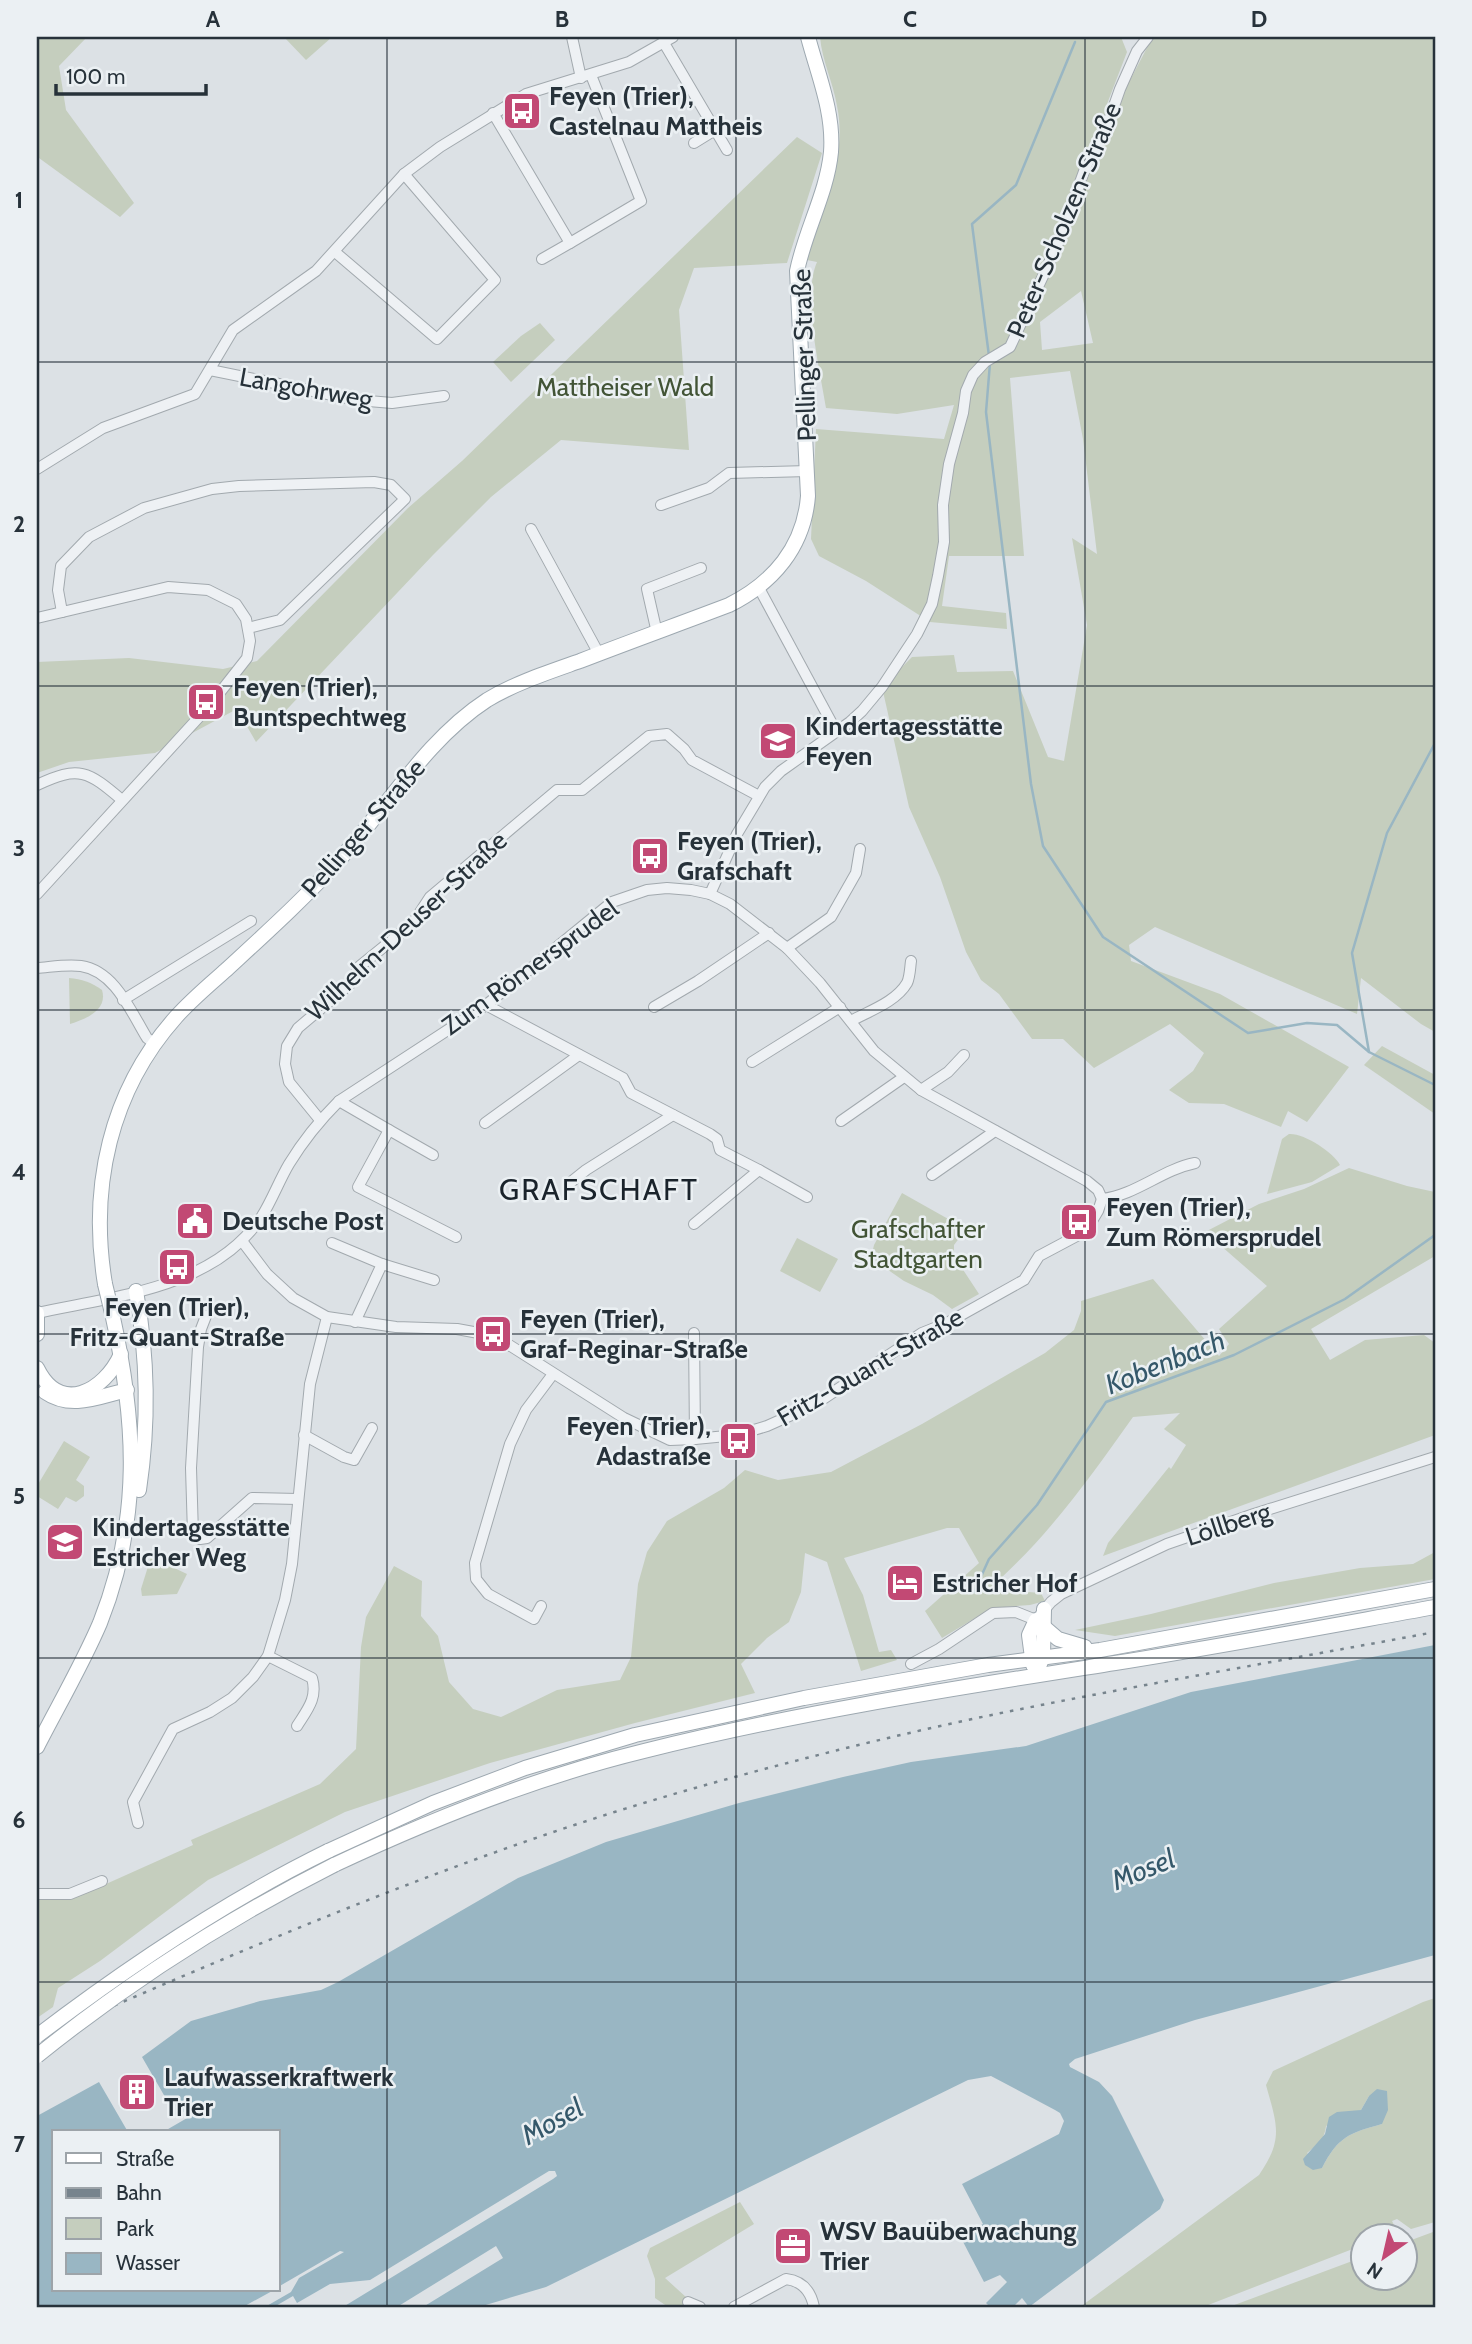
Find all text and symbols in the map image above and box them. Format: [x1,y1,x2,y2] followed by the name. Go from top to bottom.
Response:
[206,5,221,33] text: A
[555,5,569,33] text: B
[903,5,917,33] text: C
[1251,5,1267,33] text: D
[56,52,206,96] scale bar
[66,64,125,89] text: 100 m
[549,80,762,142] place label: Feyen (Trier), Castelnau Mattheis
[501,90,543,132] bus stop icon: Feyen (Trier), Castelnau Mattheis
[1000,98,1128,342] street label: Peter-Scholzen-Straße
[15,186,23,214] text: 1
[785,268,823,442] street label: Pellinger Straße
[237,361,376,416] street label: Langohrweg
[536,371,714,403] park label: Mattheiser Wald
[13,510,25,538] text: 2
[233,671,406,733] place label: Feyen (Trier), Buntspechtweg
[185,681,227,723] bus stop icon: Feyen (Trier), Buntspechtweg
[805,710,1003,772] place label: Kindertagesstätte Feyen
[757,720,799,762] school or university icon: Kindertagesstätte Feyen
[294,752,432,904] street label: Pellinger Straße
[299,824,513,1028] street label: Wilhelm-Deuser-Straße
[677,825,822,887] place label: Feyen (Trier), Grafschaft
[13,834,25,862] text: 3
[629,835,671,877] bus stop icon: Feyen (Trier), Grafschaft
[435,892,625,1042] street label: Zum Römersprudel
[12,1158,26,1186] text: 4
[499,1171,699,1208] district label: GRAFSCHAFT
[1106,1191,1321,1253] place label: Feyen (Trier), Zum Römersprudel
[174,1200,216,1242] public building icon: Deutsche Post
[1058,1201,1100,1243] bus stop icon: Feyen (Trier), Zum Römersprudel
[222,1205,384,1237] place label: Deutsche Post
[851,1213,986,1275] park label: Grafschafter Stadtgarten
[156,1246,198,1288] bus stop icon: Feyen (Trier), Fritz-Quant-Straße
[70,1291,284,1353] place label: Feyen (Trier), Fritz-Quant-Straße
[771,1301,969,1433] street label: Fritz-Quant-Straße
[520,1303,748,1365] place label: Feyen (Trier), Graf-Reginar-Straße
[472,1313,514,1355] bus stop icon: Feyen (Trier), Graf-Reginar-Straße
[1100,1323,1230,1401] water label: Kobenbach
[566,1410,711,1472] place label: Feyen (Trier), Adastraße
[717,1420,759,1462] bus stop icon: Feyen (Trier), Adastraße
[13,1482,25,1510] text: 5
[1181,1495,1276,1553] street label: Löllberg
[92,1511,290,1573] place label: Kindertagesstätte Estricher Weg
[44,1521,86,1563] school or university icon: Kindertagesstätte Estricher Weg
[884,1562,926,1604] hotel icon: Estricher Hof
[932,1567,1078,1599] place label: Estricher Hof
[13,1806,25,1834] text: 6
[1105,1841,1180,1897] water label: Mosel
[164,2061,394,2123] place label: Laufwasserkraftwerk Trier
[116,2071,158,2113] building icon: Laufwasserkraftwerk Trier
[514,2090,589,2152] water label: Mosel
[13,2130,25,2158] text: 7
[52,2130,280,2292] legend
[116,2146,175,2171] text: Straße
[116,2180,162,2205] text: Bahn
[820,2215,1076,2277] place label: WSV Bauüberwachung Trier
[116,2216,154,2241] text: Park
[1350,2222,1420,2292] north arrow
[772,2225,814,2267] office icon: WSV Bauüberwachung Trier
[116,2250,180,2275] text: Wasser
[1363,2257,1387,2284] text: N

